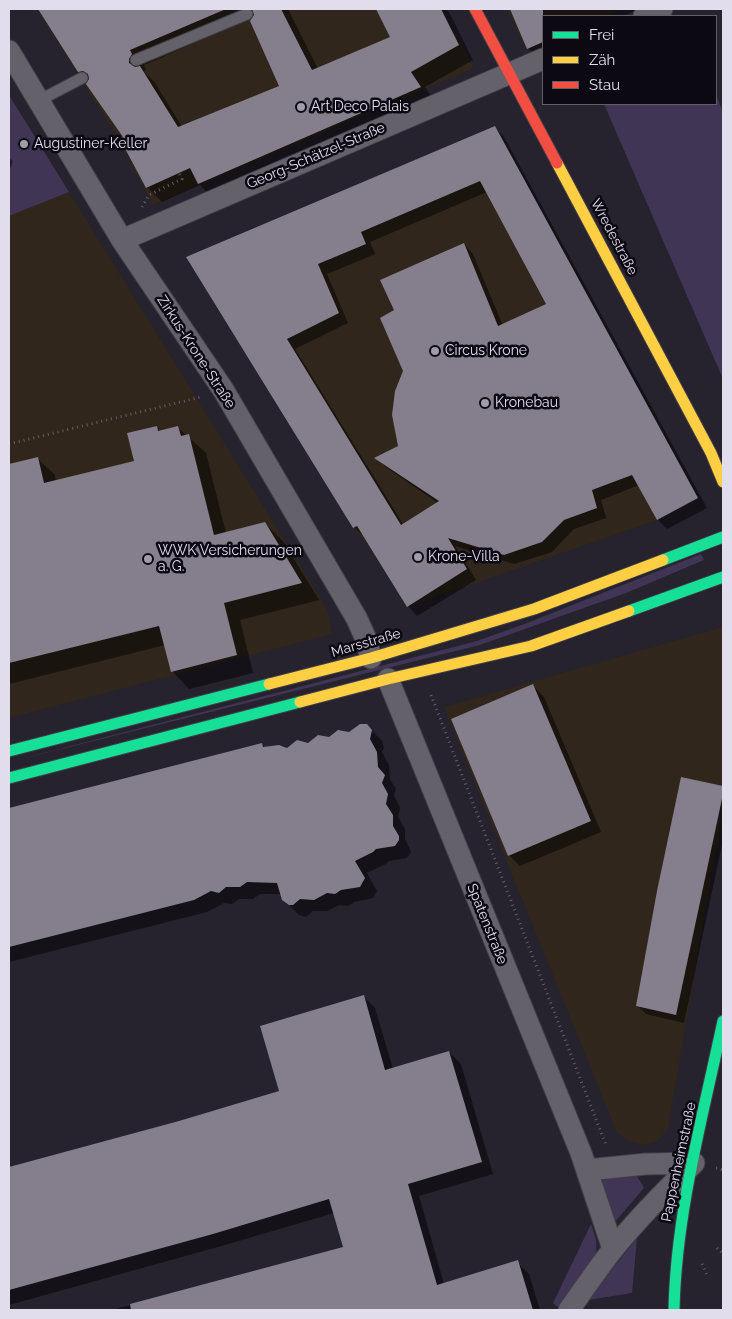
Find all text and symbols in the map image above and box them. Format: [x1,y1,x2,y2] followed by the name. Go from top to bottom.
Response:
[542,15,717,105] legend
[589,26,614,44] text: Frei
[589,51,615,69] text: Zäh
[589,76,620,94] text: Stau
[311,99,409,115] place label: Art Deco Palais
[295,101,307,113] marker: Art Deco Palais
[244,119,388,193] street label: Georg-Schätzel-Straße
[34,136,147,152] place label: Augustiner-Keller
[18,138,30,150] marker: Augustiner-Keller
[587,196,641,278] street label: Wredestraße
[153,292,239,412] street label: Zirkus-Krone-Straße
[445,343,527,359] place label: Circus Krone
[429,345,441,357] marker: Circus Krone
[495,395,558,411] place label: Kronebau
[479,397,491,409] marker: Kronebau
[158,543,302,576] place label: WWK Versicherungen a. G.
[428,549,500,565] place label: Krone-Villa
[412,551,424,563] marker: Krone-Villa
[142,553,154,565] marker: WWK Versicherungen a. G.
[329,625,403,661] street label: Marsstraße
[463,881,511,967] street label: Spatenstraße
[658,1101,700,1223] street label: Pappenheimstraße

